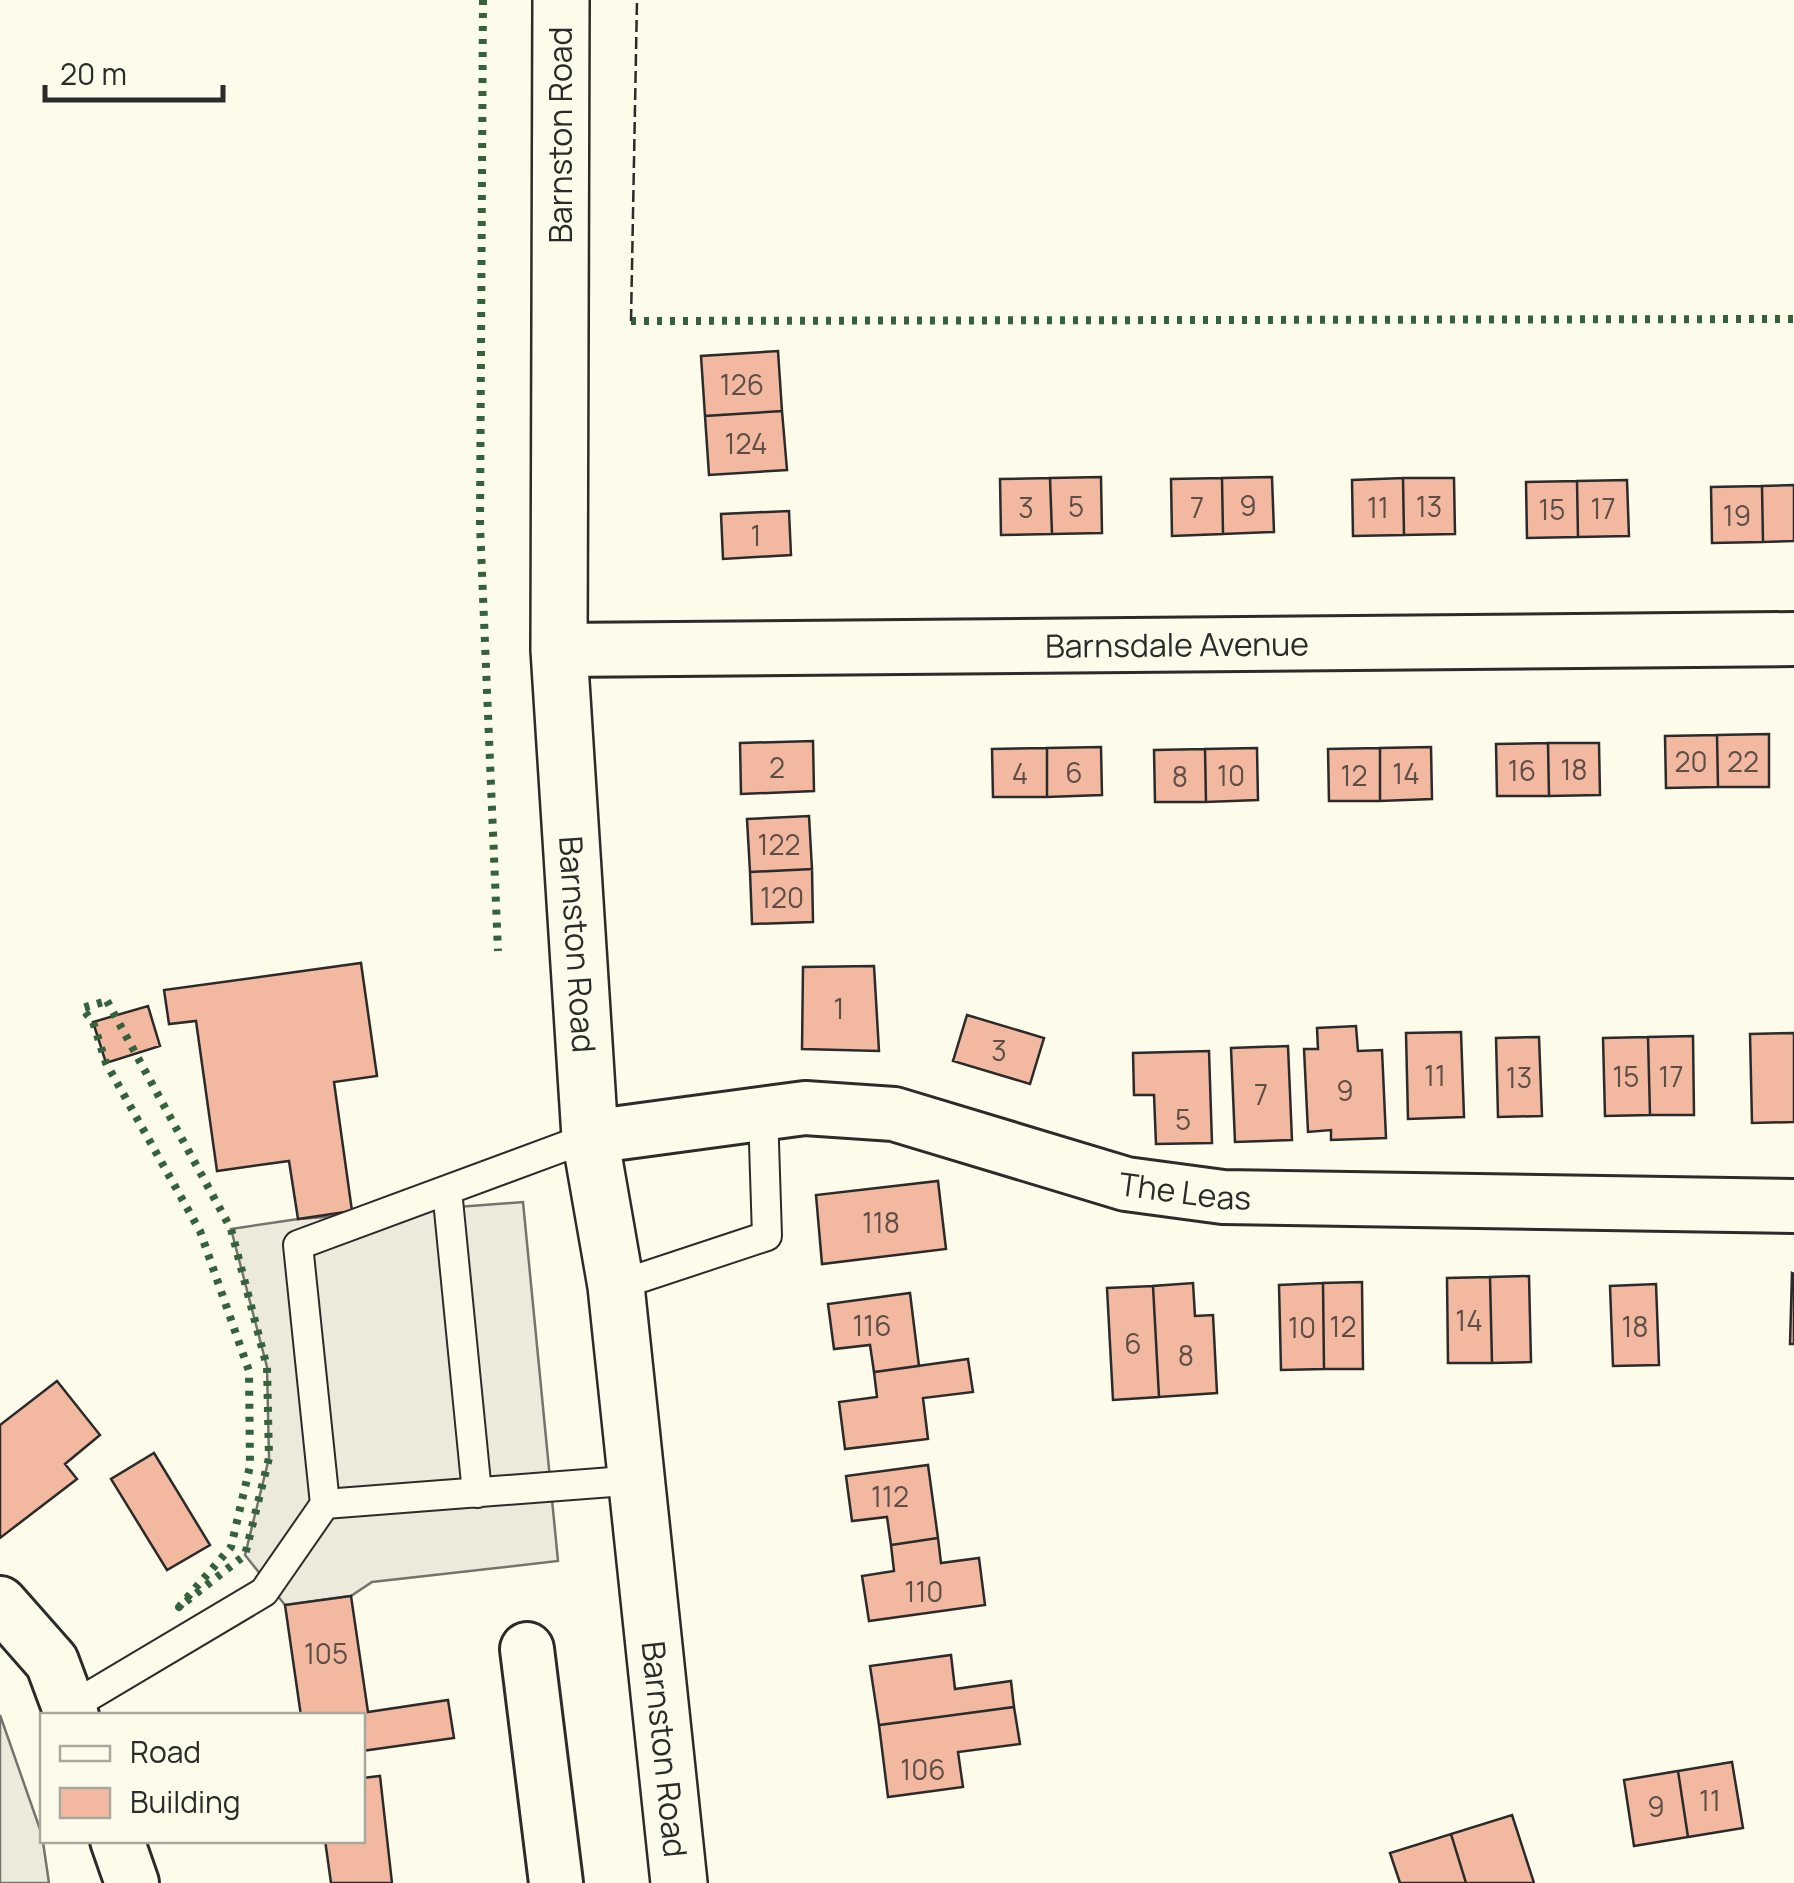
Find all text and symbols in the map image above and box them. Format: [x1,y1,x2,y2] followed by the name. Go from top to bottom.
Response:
[538,26,582,244] street label: Barnston Road
[45,40,222,102] scale bar
[60,53,127,94] text: 20 m
[720,365,764,403] house number: 126
[725,424,767,462] house number: 124
[1239,486,1257,524] house number: 9
[1068,487,1084,525] house number: 5
[1416,487,1442,525] house number: 13
[1018,488,1034,526] house number: 3
[1190,488,1204,526] house number: 7
[1367,488,1389,526] house number: 11
[1591,489,1615,527] house number: 17
[1538,490,1566,528] house number: 15
[1723,496,1751,534] house number: 19
[751,516,761,554] house number: 1
[1045,621,1309,668] street label: Barnsdale Avenue
[1674,742,1708,780] house number: 20
[1727,742,1759,780] house number: 22
[769,748,785,786] house number: 2
[1560,750,1588,788] house number: 18
[1508,751,1536,789] house number: 16
[1065,753,1083,791] house number: 6
[1012,754,1028,792] house number: 4
[1392,754,1420,792] house number: 14
[1217,756,1245,794] house number: 10
[1341,756,1367,794] house number: 12
[1172,757,1188,795] house number: 8
[758,825,800,863] house number: 122
[549,835,607,1054] street label: Barnston Road
[760,878,804,916] house number: 120
[834,989,844,1027] house number: 1
[991,1031,1007,1069] house number: 3
[1424,1056,1446,1094] house number: 11
[1612,1057,1640,1095] house number: 15
[1659,1057,1683,1095] house number: 17
[1506,1058,1532,1096] house number: 13
[1336,1071,1354,1109] house number: 9
[1254,1075,1268,1113] house number: 7
[1175,1100,1191,1138] house number: 5
[1116,1161,1251,1219] street label: The Leas
[862,1203,900,1241] house number: 118
[1455,1301,1483,1339] house number: 14
[852,1306,892,1344] house number: 116
[1330,1307,1356,1345] house number: 12
[1621,1307,1649,1345] house number: 18
[1288,1308,1316,1346] house number: 10
[1124,1324,1142,1362] house number: 6
[1178,1336,1194,1374] house number: 8
[871,1477,909,1515] house number: 112
[905,1572,943,1610] house number: 110
[304,1634,348,1672] house number: 105
[632,1639,698,1859] street label: Barnston Road
[40,1713,365,1843] legend
[130,1731,201,1772] text: Road
[900,1750,946,1788] house number: 106
[130,1781,241,1822] text: Building
[1699,1781,1721,1819] house number: 11
[1647,1787,1665,1825] house number: 9

